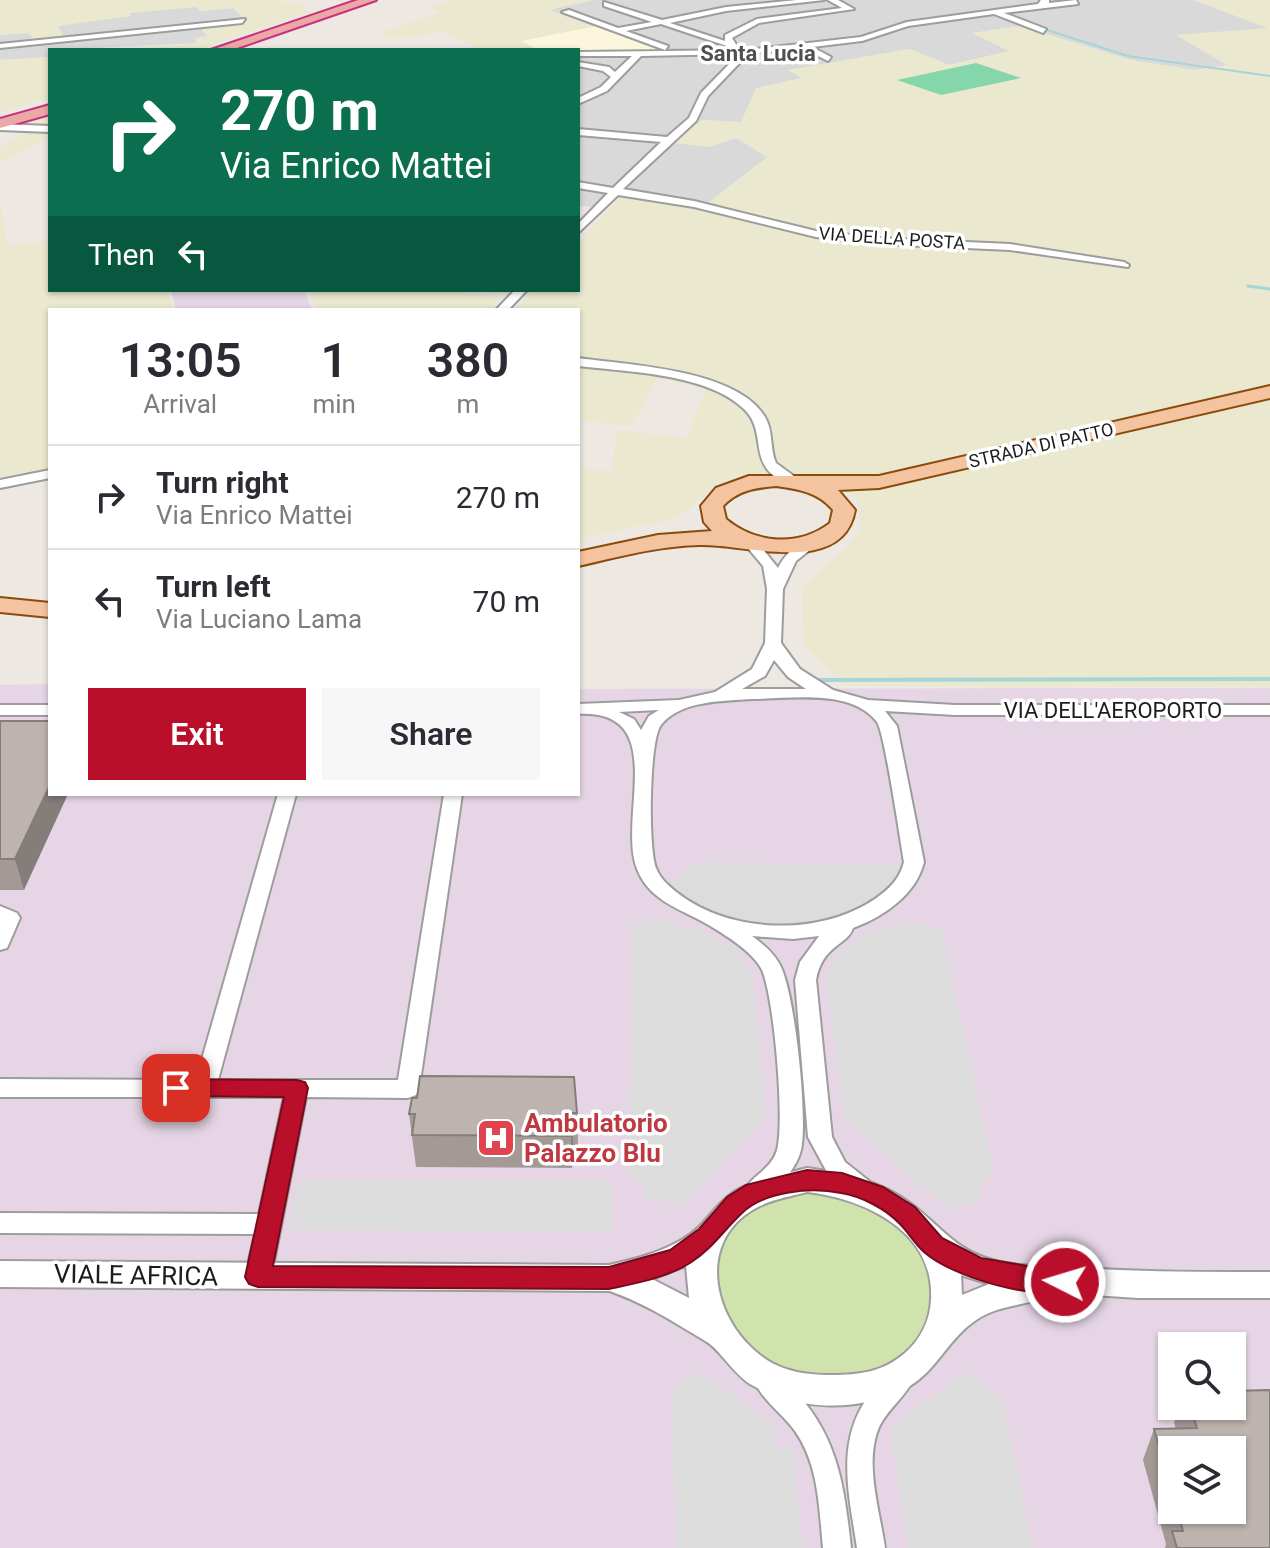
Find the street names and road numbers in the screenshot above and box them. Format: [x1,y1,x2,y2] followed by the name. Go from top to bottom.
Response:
[818,222,966,254] street label: VIA DELLA POSTA
[967,418,1115,472] street label: STRADA DI PATTO
[1004,698,1222,723] street label: VIA DELL'AEROPORTO
[54,1259,218,1291] street label: VIALE AFRICA

